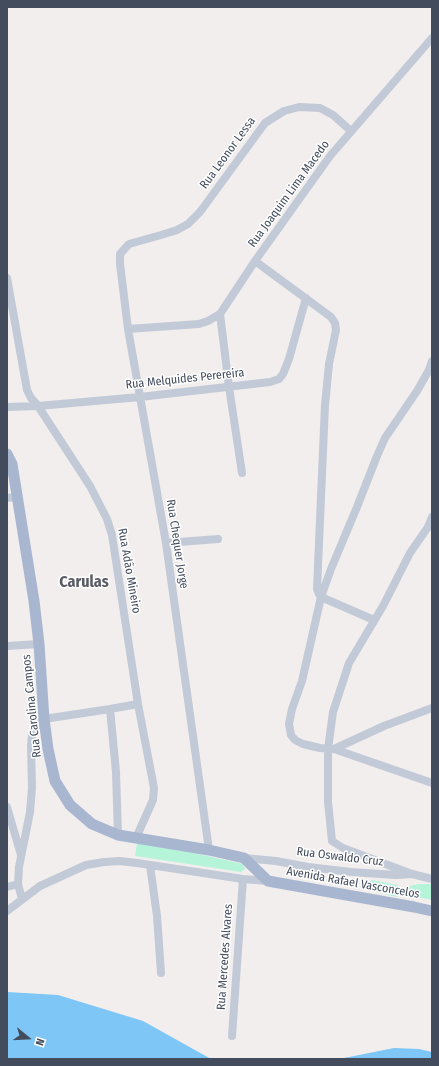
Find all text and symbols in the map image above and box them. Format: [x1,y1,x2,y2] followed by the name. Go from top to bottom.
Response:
[197,114,259,192] street label: Rua Leonor Lessa
[245,138,333,250] street label: Rua Joaquim Lima Macedo
[125,366,245,392] street label: Rua Melquides Perereira
[163,498,191,590] street label: Rua Chequer Jorge
[114,527,144,615] street label: Rua Adão Mineiro
[59,573,109,593] district label: Carulas
[19,654,45,758] street label: Rua Carolina Campos
[296,845,384,869] street label: Rua Oswaldo Cruz
[285,864,421,902] street label: Avenida Rafael Vasconcelos
[214,903,236,1011] street label: Rua Mercedes Alvares
[8,1018,48,1058] north arrow
[33,1037,47,1047] text: N

